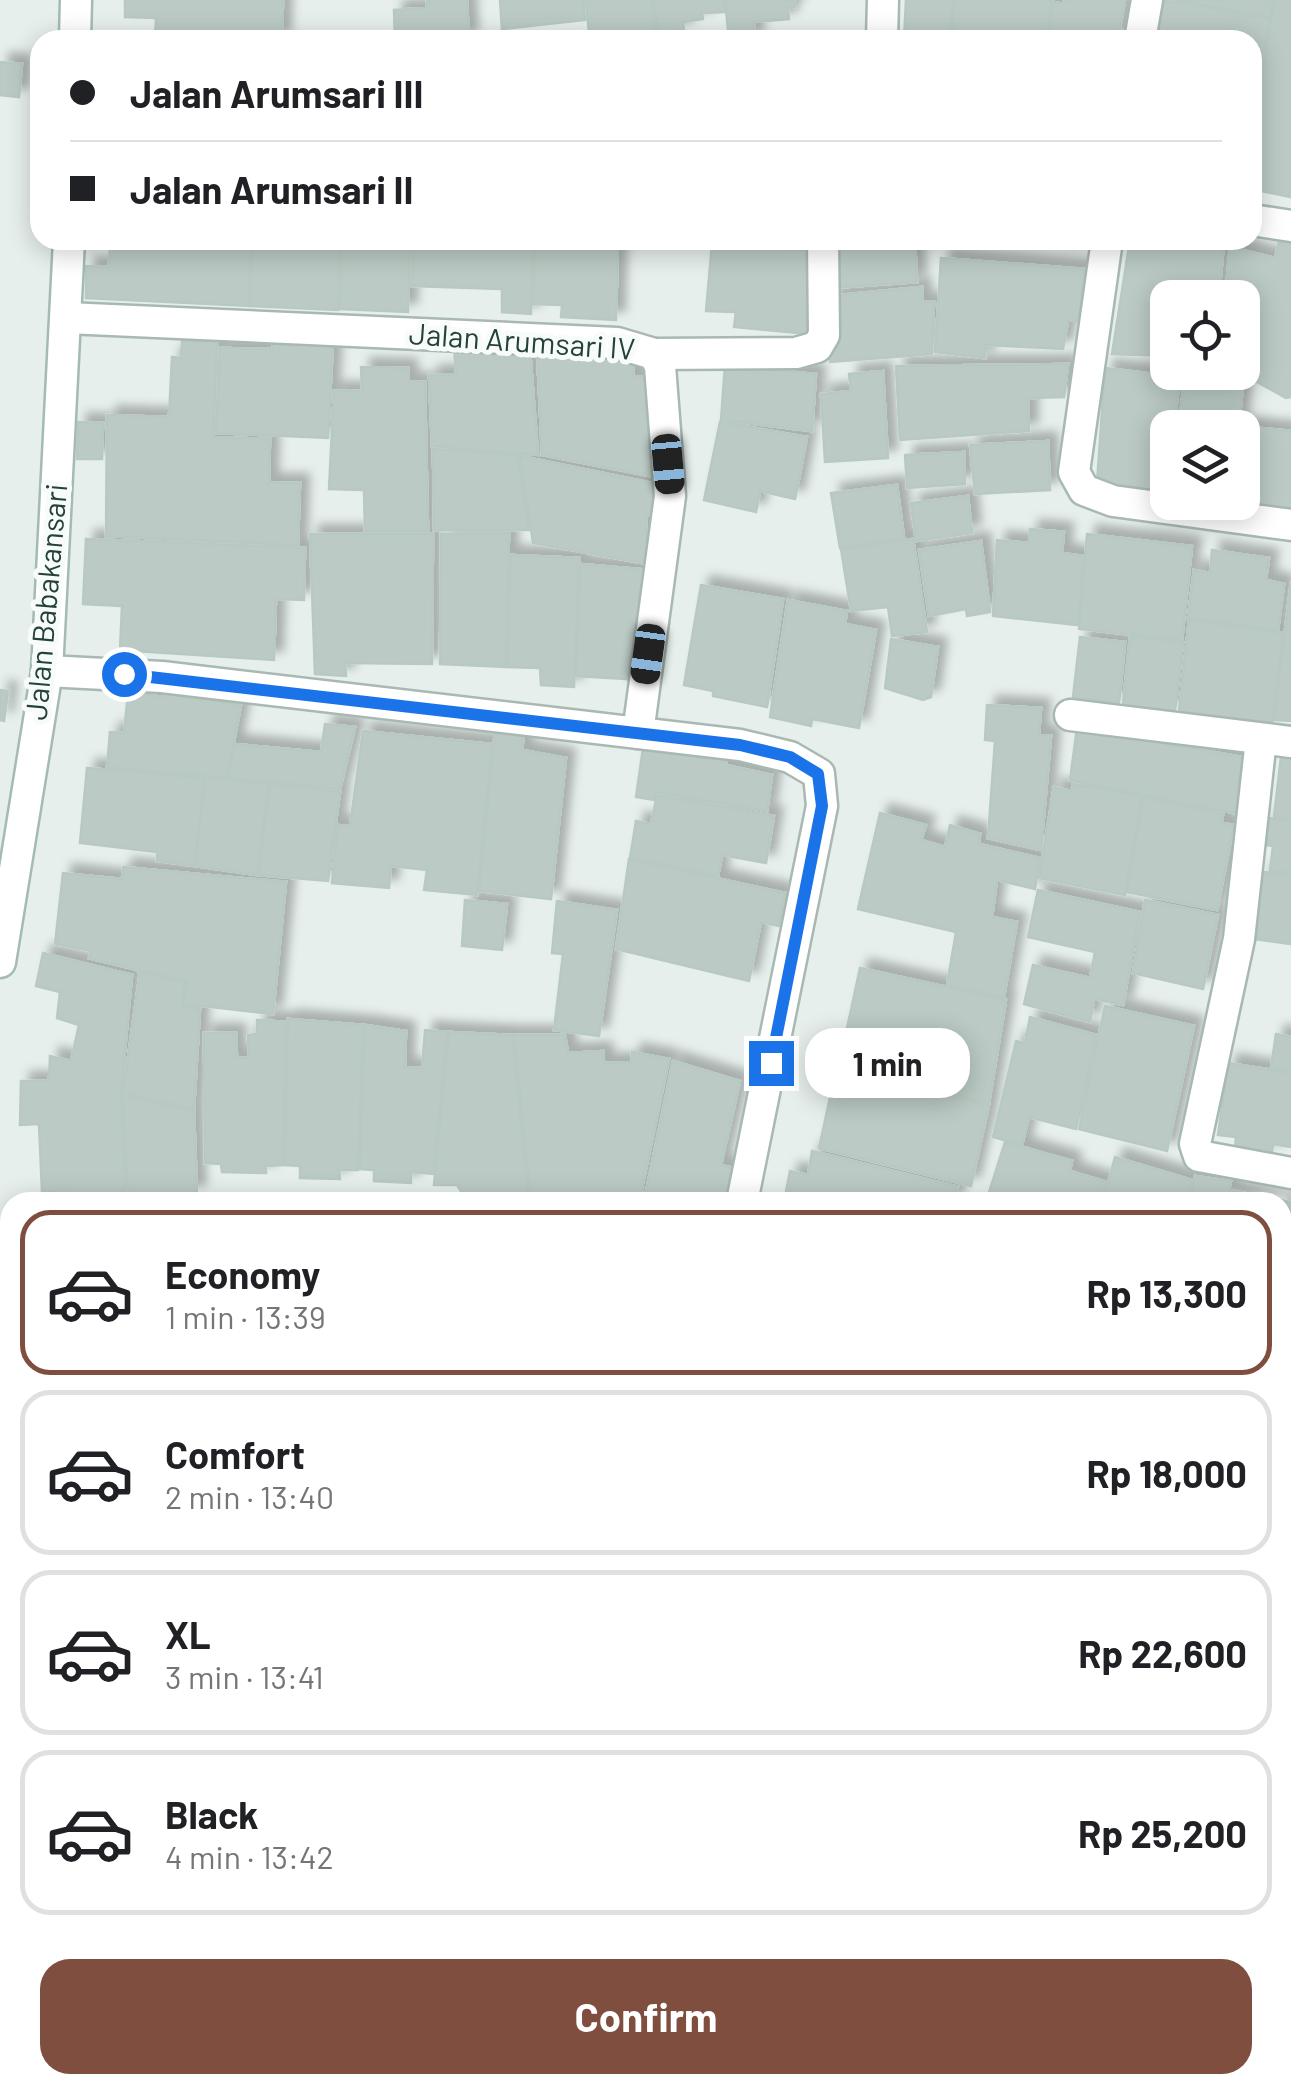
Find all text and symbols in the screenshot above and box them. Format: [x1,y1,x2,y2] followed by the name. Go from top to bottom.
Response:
[130,70,423,116] text: Jalan Arumsari III
[130,166,413,212] text: Jalan Arumsari II
[1150,280,1260,520] map controls
[1150,280,1260,390] button: locate
[408,314,637,366] street label: Jalan Arumsari IV
[1150,410,1260,520] button: layers
[650,433,686,495] car
[17,482,73,722] street label: Jalan Babakansari
[629,622,667,686] car
[102,652,147,697] route start
[806,1028,971,1098] callout: 1 min
[749,1041,794,1086] route end
[852,1044,923,1082] text: 1 min
[45,1248,135,1338] icon: car
[165,1251,320,1297] text: Economy
[1087,1270,1247,1316] text: Rp 13,300
[165,1297,326,1335] text: 1 min · 13:39
[45,1428,135,1518] icon: car
[165,1431,305,1477] text: Comfort
[1086,1450,1247,1496] text: Rp 18,000
[165,1477,334,1515] text: 2 min · 13:40
[45,1608,135,1698] icon: car
[165,1611,211,1657] text: XL
[1078,1630,1247,1676] text: Rp 22,600
[165,1657,324,1695] text: 3 min · 13:41
[45,1788,135,1878] icon: car
[165,1791,259,1837] text: Black
[1078,1810,1247,1856] text: Rp 25,200
[165,1837,334,1875] text: 4 min · 13:42
[40,1959,1252,2074] button: Confirm

